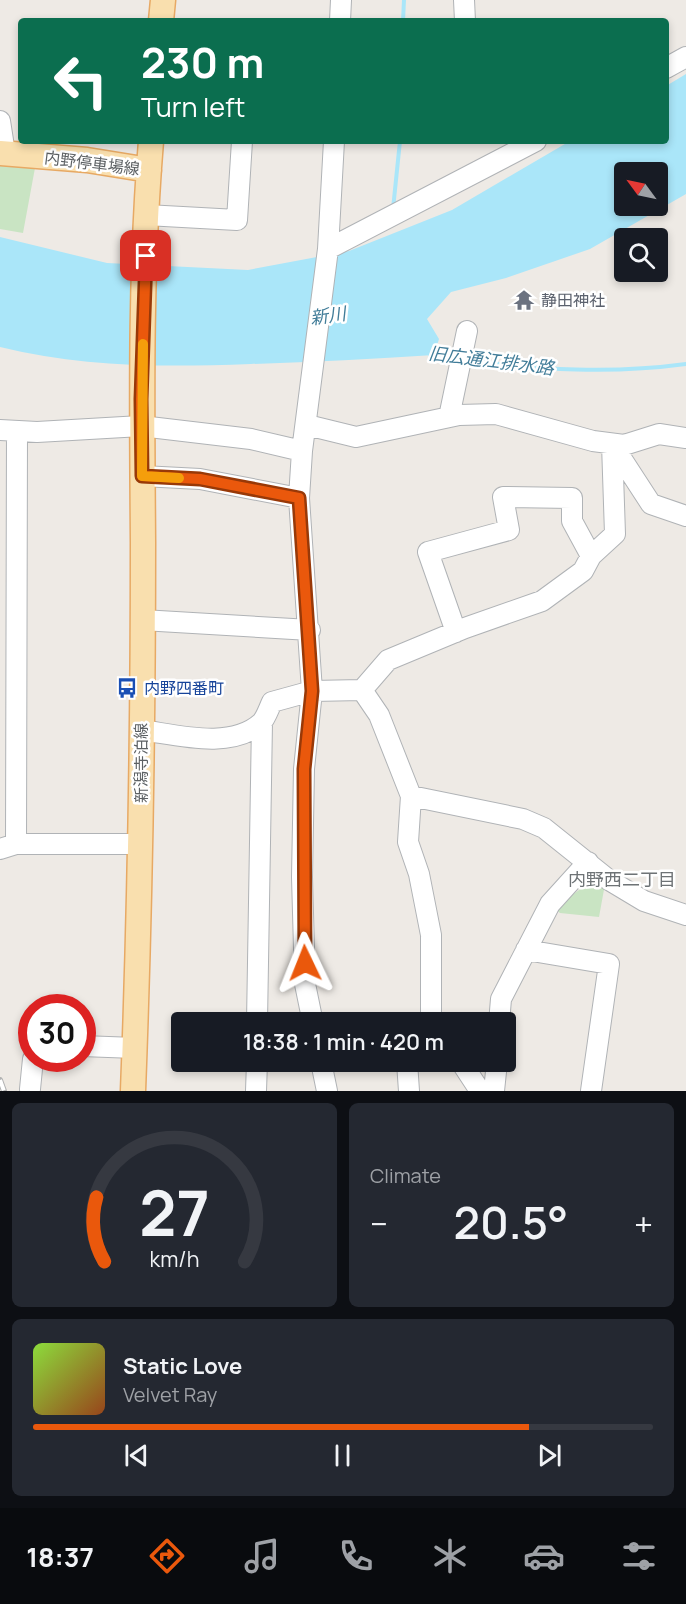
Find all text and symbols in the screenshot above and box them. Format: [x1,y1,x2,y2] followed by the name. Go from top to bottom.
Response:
[141,33,264,91] text: 230 m
[42,42,120,120] icon: left
[141,88,245,125] text: Turn left
[43,146,141,180] street label: 内野停車場線
[614,162,668,216] north arrow
[614,162,668,282] map controls
[614,228,668,282] button: search
[120,230,171,281] pin
[129,239,162,272] icon: arrive
[512,288,536,312] temple icon: 静田神社
[541,289,605,311] place label: 静田神社
[308,300,349,329] water label: 新川
[427,340,557,380] water label: 旧広通江排水路
[115,676,139,700] bus stop icon: 内野四番町
[144,677,224,699] place label: 内野四番町
[130,723,152,803] street label: 新潟寺泊線
[568,867,676,891] district label: 内野西二丁目
[273,931,337,995] position arrow
[18,994,96,1072] speed limit sign: 30
[243,1027,444,1057] text: 18:38 · 1 min · 420 m
[370,1162,441,1189] text: Climate
[139,1169,210,1255] text: 27
[454,1191,568,1253] text: 20.5°
[370,1201,388,1246] text: −
[634,1201,653,1246] text: +
[150,1244,199,1273] text: km/h
[123,1351,242,1381] text: Static Love
[123,1381,217,1408] text: Velvet Ray
[120,1439,153,1472] icon: previous
[326,1439,359,1472] icon: pause
[533,1439,566,1472] icon: next
[146,1535,188,1577] icon: directions
[241,1535,283,1577] icon: music
[335,1535,377,1577] icon: phone
[429,1535,471,1577] icon: climate
[523,1535,565,1577] icon: car
[618,1535,660,1577] icon: filters
[26,1538,94,1575] text: 18:37

